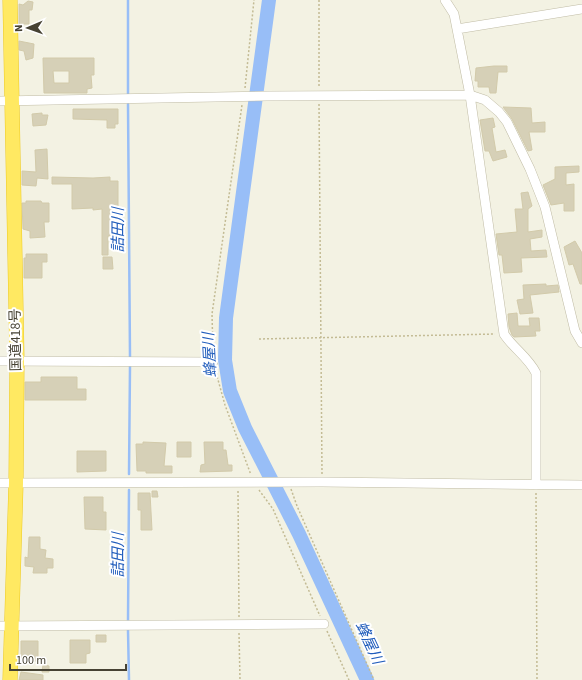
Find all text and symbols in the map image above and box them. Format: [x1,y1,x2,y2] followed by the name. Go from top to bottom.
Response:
[8,8,48,48] north arrow
[11,24,26,32] text: N
[108,206,129,253] water label: 詰田川
[5,308,27,372] street label: 国道418号
[198,330,222,378] water label: 蜂屋川
[108,531,129,578] water label: 詰田川
[350,618,389,670] water label: 蜂屋川
[10,646,126,672] scale bar
[16,652,46,669] text: 100 m

